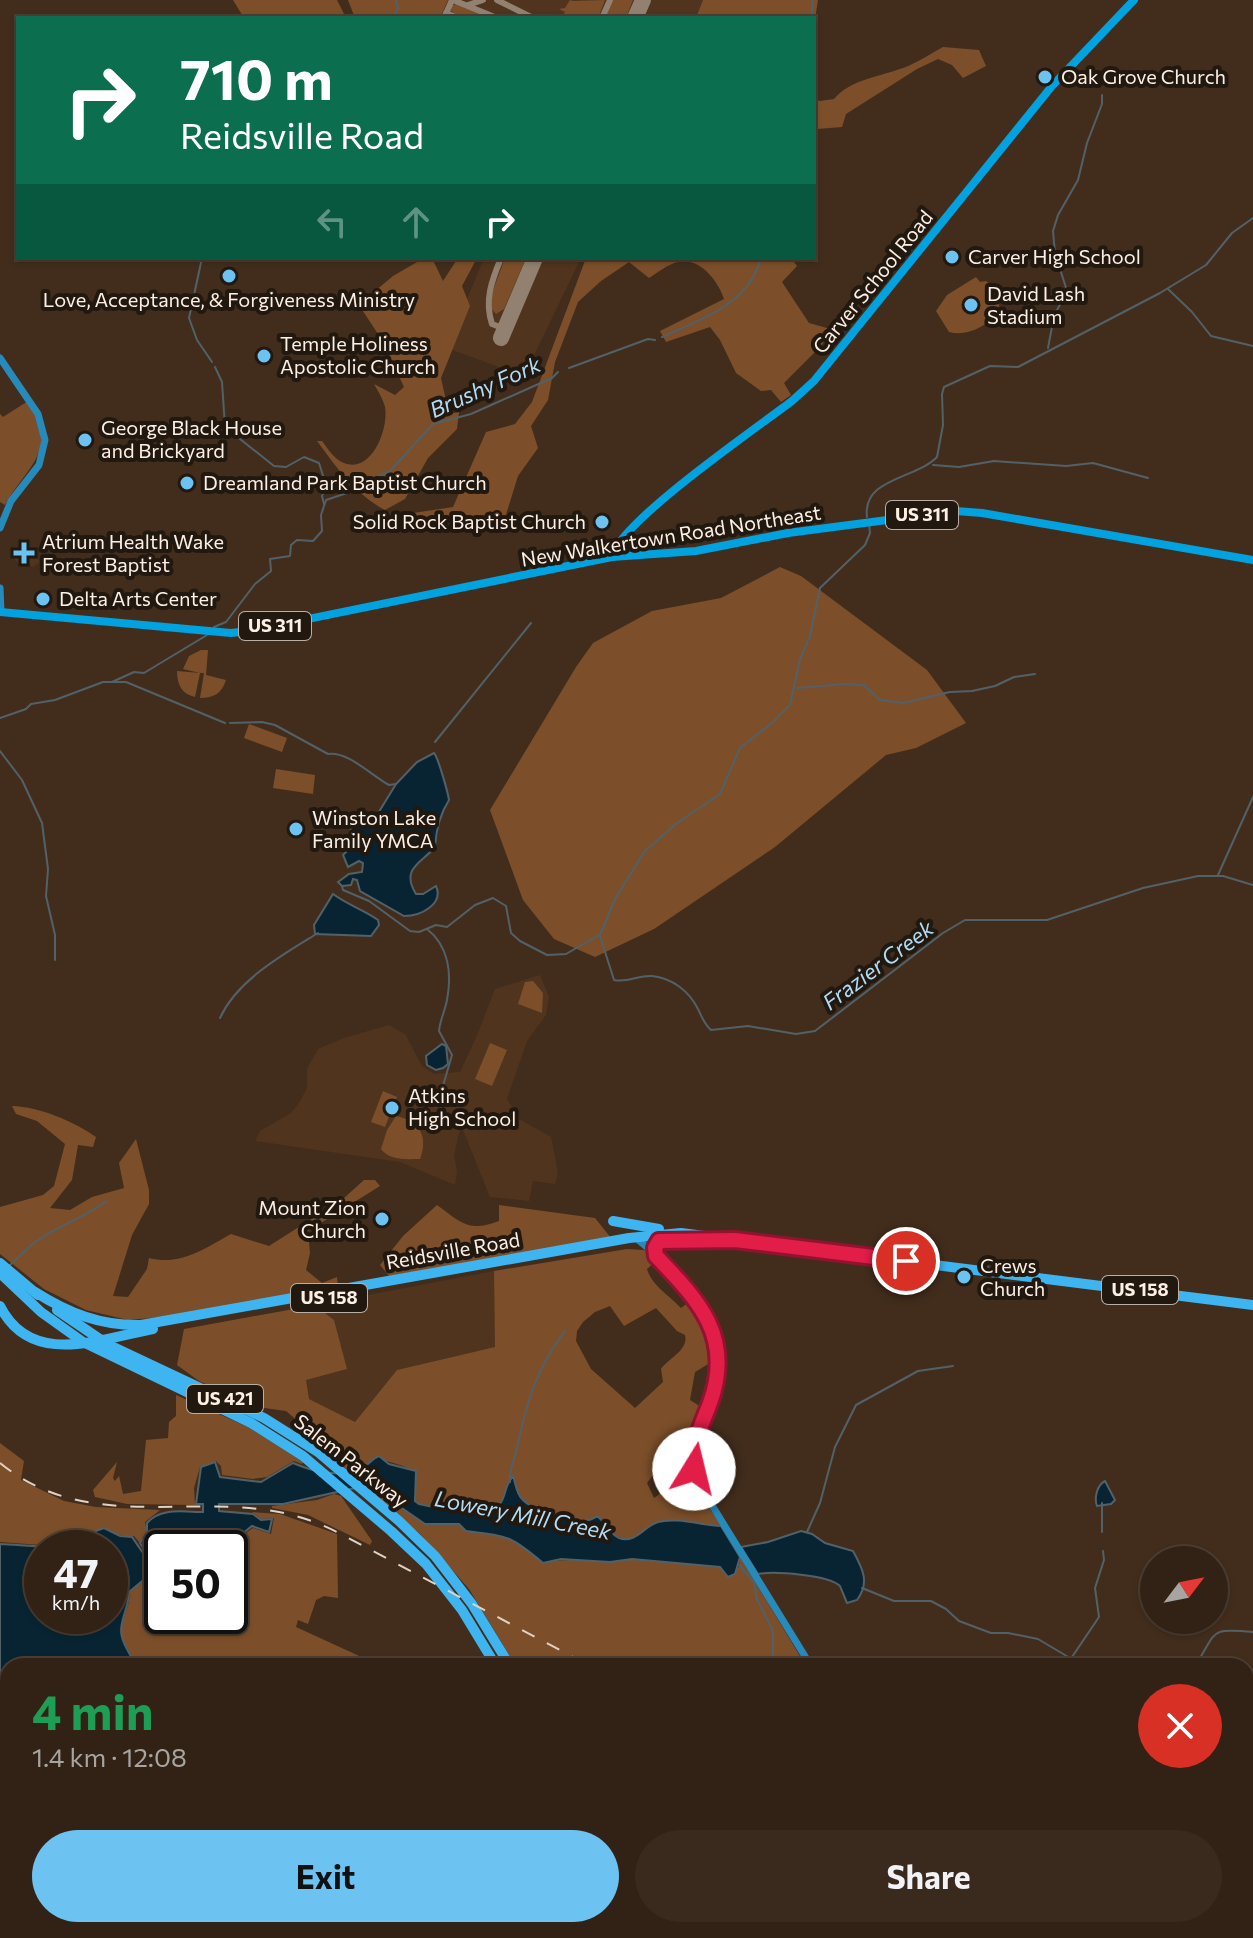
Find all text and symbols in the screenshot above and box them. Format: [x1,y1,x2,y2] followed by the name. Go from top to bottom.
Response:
[180,43,333,112] text: 710 m
[48,48,152,152] icon: right
[1061,64,1226,88] place label: Oak Grove Church
[1036,68,1054,86] marker: Oak Grove Church
[180,112,424,156] text: Reidsville Road
[310,200,354,244] icon: left
[394,200,438,244] icon: ahead
[478,200,522,244] icon: right
[807,205,937,358] street label: Carver School Road
[968,244,1141,268] place label: Carver High School
[943,248,961,266] marker: Carver High School
[220,267,238,285] marker: Love, Acceptance, & Forgiveness Ministry
[987,281,1085,328] place label: David Lash Stadium
[43,287,415,311] place label: Love, Acceptance, & Forgiveness Ministry
[962,296,980,314] marker: David Lash Stadium
[280,331,436,378] place label: Temple Holiness Apostolic Church
[255,347,273,365] marker: Temple Holiness Apostolic Church
[425,350,546,423] water label: Brushy Fork
[101,415,282,462] place label: George Black House and Brickyard
[76,431,94,449] marker: George Black House and Brickyard
[203,470,487,494] place label: Dreamland Park Baptist Church
[178,474,196,492] marker: Dreamland Park Baptist Church
[519,499,823,571] street label: New Walkertown Road Northeast
[886,501,958,529] road number: US 311
[353,509,586,533] place label: Solid Rock Baptist Church
[593,513,611,531] marker: Solid Rock Baptist Church
[42,529,224,576] place label: Atrium Health Wake Forest Baptist
[13,542,35,564] marker: Atrium Health Wake Forest Baptist
[59,586,217,610] place label: Delta Arts Center
[34,590,52,608] marker: Delta Arts Center
[239,612,311,640] road number: US 311
[312,805,436,852] place label: Winston Lake Family YMCA
[287,820,305,838] marker: Winston Lake Family YMCA
[817,913,939,1015] water label: Frazier Creek
[408,1083,516,1130] place label: Atkins High School
[383,1099,401,1117] marker: Atkins High School
[258,1195,366,1242] place label: Mount Zion Church
[373,1210,391,1228] marker: Mount Zion Church
[384,1226,522,1274] street label: Reidsville Road
[872,1227,940,1295] pin
[884,1239,928,1283] icon: arrive
[980,1253,1045,1300] place label: Crews Church
[955,1268,973,1286] marker: Crews Church
[1102,1276,1178,1304] road number: US 158
[291,1284,367,1312] road number: US 158
[187,1385,263,1413] road number: US 421
[290,1408,413,1512] street label: Salem Parkway
[652,1427,736,1511] position arrow
[433,1484,615,1545] water label: Lowery Mill Creek
[144,1530,248,1634] speed limit sign: 50
[1140,1546,1228,1634] north arrow
[1140,1546,1228,1634] map controls
[53,1547,99,1596] text: 47
[52,1590,100,1614] text: km/h
[32,1681,154,1740] text: 4 min
[1138,1684,1222,1768] button: close
[32,1741,187,1772] text: 1.4 km · 12:08
[32,1830,619,1922] button: Exit
[635,1830,1222,1922] button: Share

